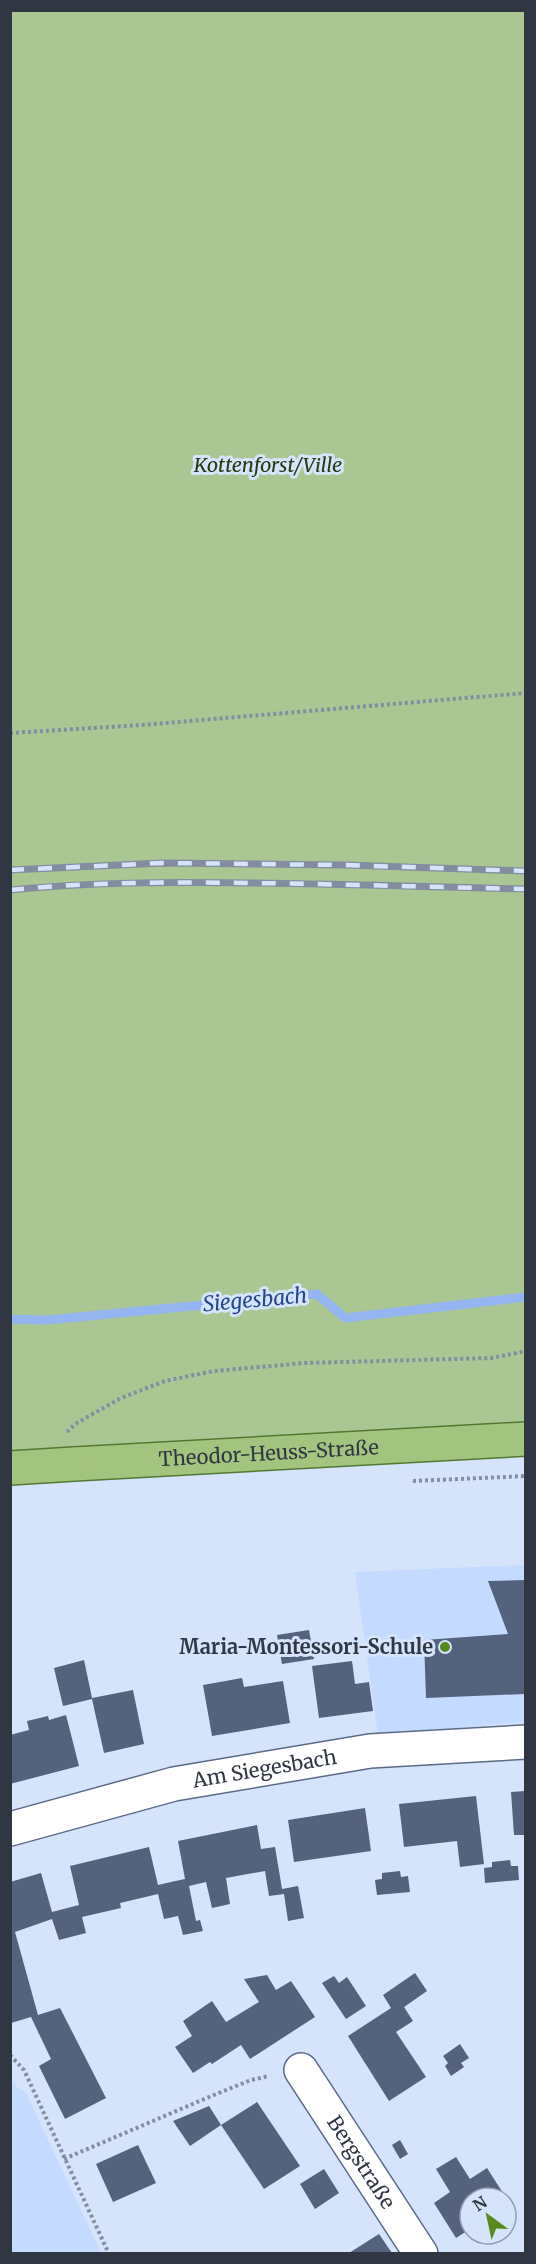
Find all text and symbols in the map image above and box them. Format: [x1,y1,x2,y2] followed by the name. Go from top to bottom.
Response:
[193,452,342,477] park label: Kottenforst/Ville
[202,1282,308,1318] water label: Siegesbach
[158,1434,379,1471] street label: Theodor-Heuss-Straße
[179,1634,433,1659] place label: Maria-Montessori-Schule
[438,1640,452,1654] marker: Maria-Montessori-Schule
[190,1744,338,1793] street label: Am Siegesbach
[322,2111,401,2213] street label: Bergstraße
[458,2186,518,2246] north arrow
[469,2191,491,2215] text: N

